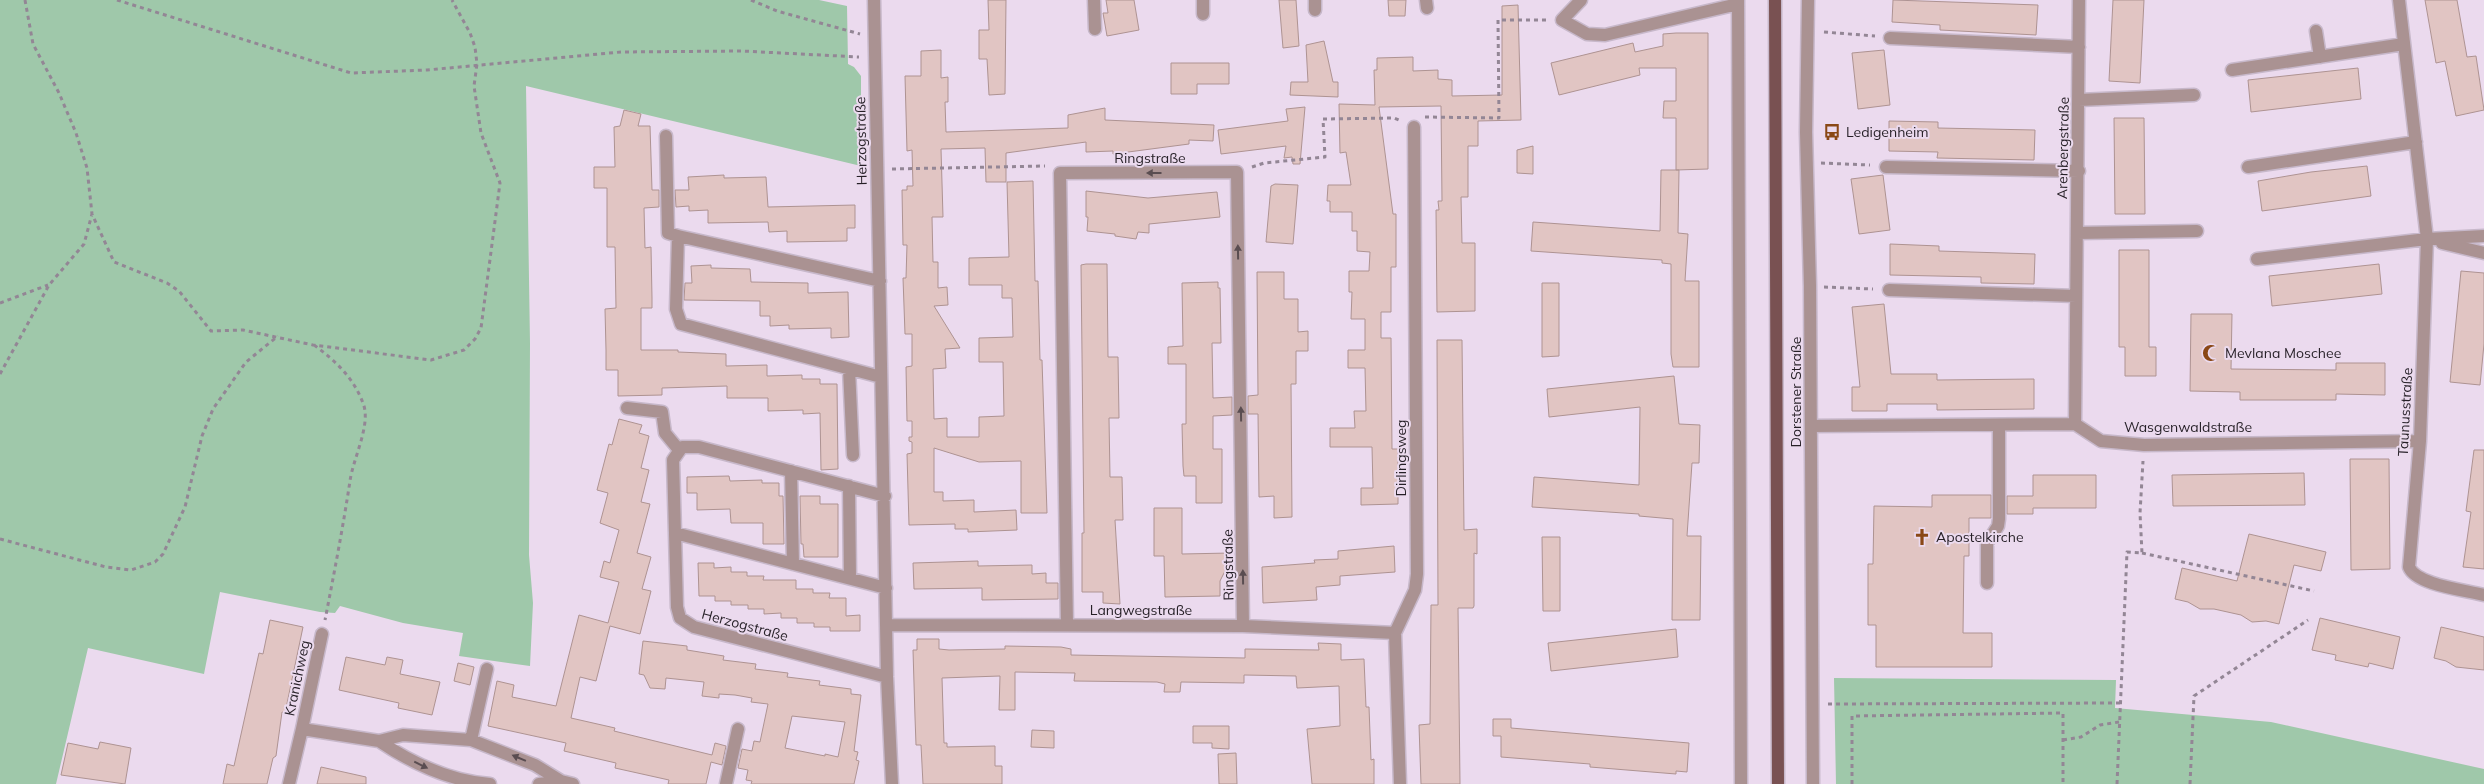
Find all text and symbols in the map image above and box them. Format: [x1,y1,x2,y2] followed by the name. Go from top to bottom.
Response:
[851,97,871,185] street label: Herzogstraße
[2053,97,2073,199] street label: Arenbergstraße
[1822,122,1842,142] bus stop icon: Ledigenheim
[1846,123,1929,141] place label: Ledigenheim
[1114,149,1186,167] street label: Ringstraße
[1146,169,1162,177] one-way arrow
[1234,244,1242,260] one-way arrow
[1787,337,1805,447] street label: Dorstener Straße
[2201,343,2221,363] mosque icon: Mevlana Moschee
[2225,344,2341,362] place label: Mevlana Moschee
[2394,367,2416,457] street label: Taunusstraße
[1236,406,1244,422] one-way arrow
[2124,418,2252,436] street label: Wasgenwaldstraße
[1392,419,1410,497] street label: Dirlingsweg
[1912,527,1932,547] church icon: Apostelkirche
[1936,528,2024,546] place label: Apostelkirche
[1218,529,1238,601] street label: Ringstraße
[1239,569,1247,585] one-way arrow
[1090,601,1192,619] street label: Langwegstraße
[700,605,790,645] street label: Herzogstraße
[280,638,314,718] street label: Kranichweg
[512,753,526,761] one-way arrow
[413,761,428,769] one-way arrow

